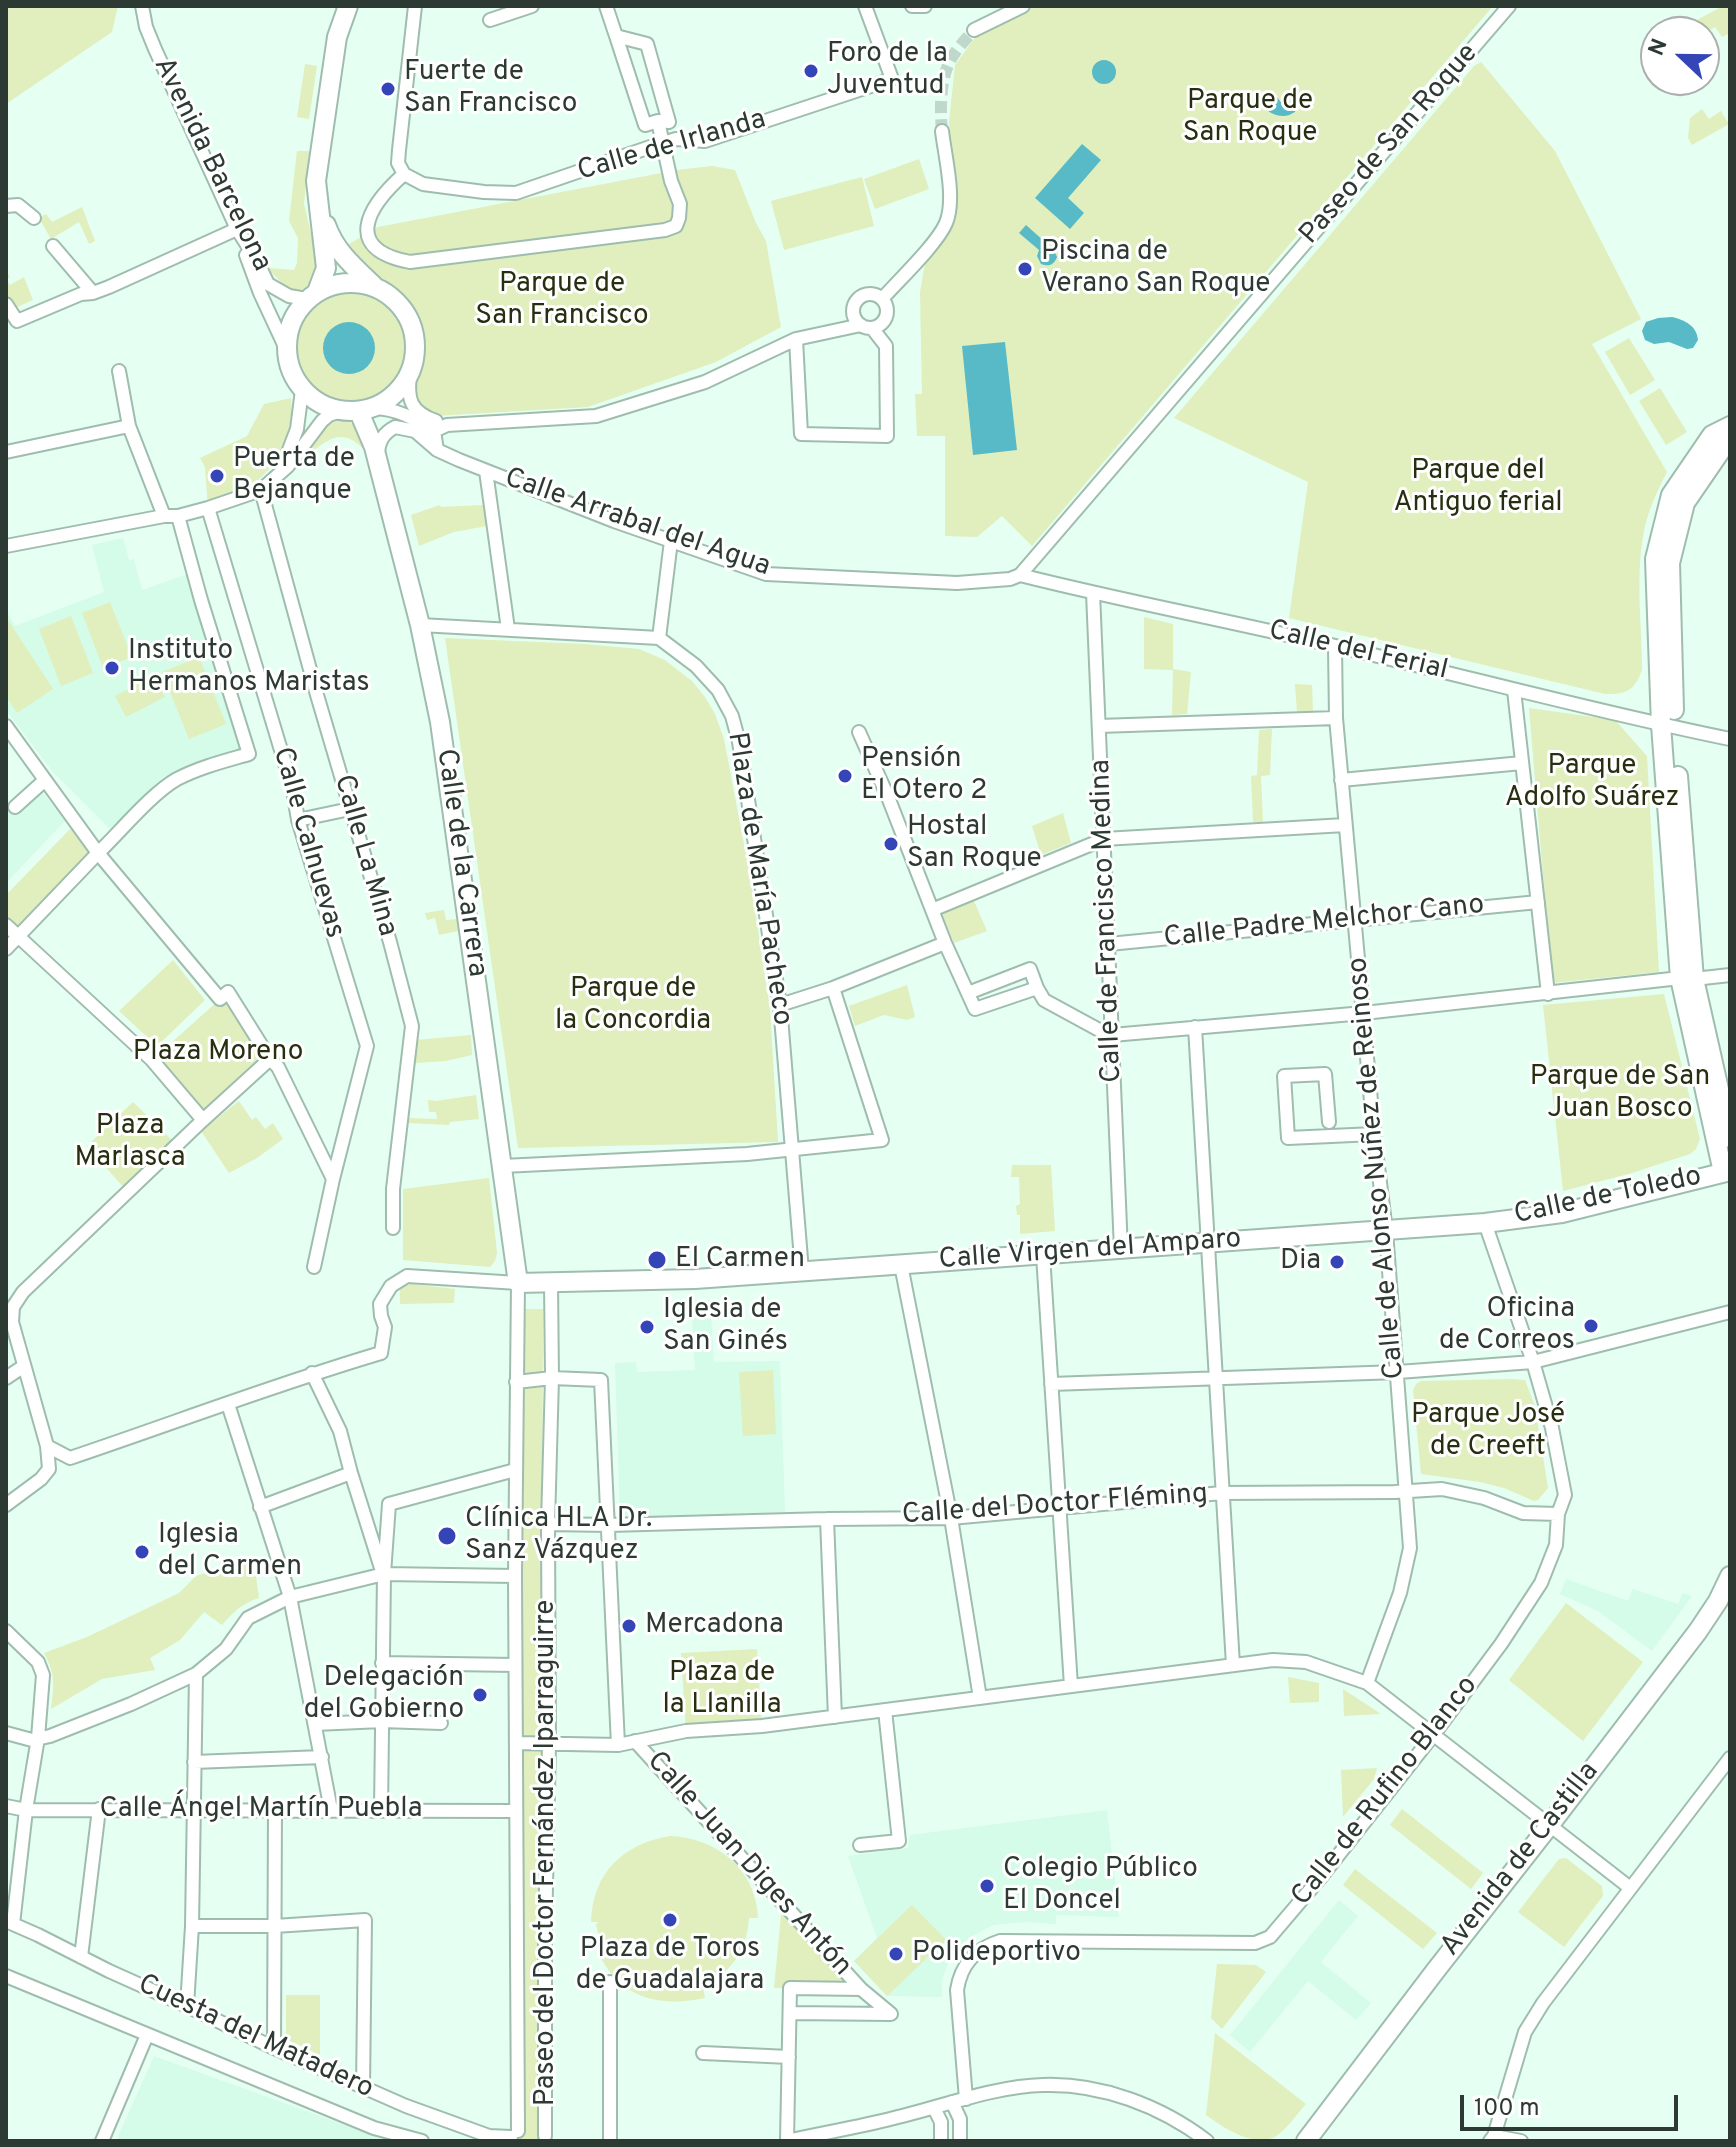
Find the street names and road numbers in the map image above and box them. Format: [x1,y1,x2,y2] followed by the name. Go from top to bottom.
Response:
[1294,38,1486,252] street label: Paseo de San Roque
[145,53,277,277] street label: Avenida Barcelona
[574,104,770,190] street label: Calle de Irlanda
[500,463,774,585] street label: Calle Arrabal del Agua
[1265,615,1451,689] street label: Calle del Ferial
[718,730,798,1028] street label: Plaza de María Pacheco
[264,744,350,942] street label: Calle Calnuevas
[427,747,493,979] street label: Calle de la Carrera
[1086,759,1130,1083] street label: Calle de Francisco Medina
[325,771,403,941] street label: Calle La Mina
[1162,889,1486,957] street label: Calle Padre Melchor Cano
[1343,956,1413,1380] street label: Calle de Alonso Núñez de Reinoso
[1511,1161,1705,1233] street label: Calle de Toledo
[938,1224,1242,1278] street label: Calle Virgen del Amparo
[901,1479,1209,1533] street label: Calle del Doctor Fléming
[530,1600,564,2106] street label: Paseo del Doctor Fernández Iparraguirre
[1286,1670,1486,1914] street label: Calle de Rufino Blanco
[638,1746,858,1984] street label: Calle Juan Diges Antón
[1435,1756,1607,1964] street label: Avenida de Castilla
[100,1793,422,1827] street label: Calle Ángel Martín Puebla
[132,1969,378,2107] street label: Cuesta del Matadero

